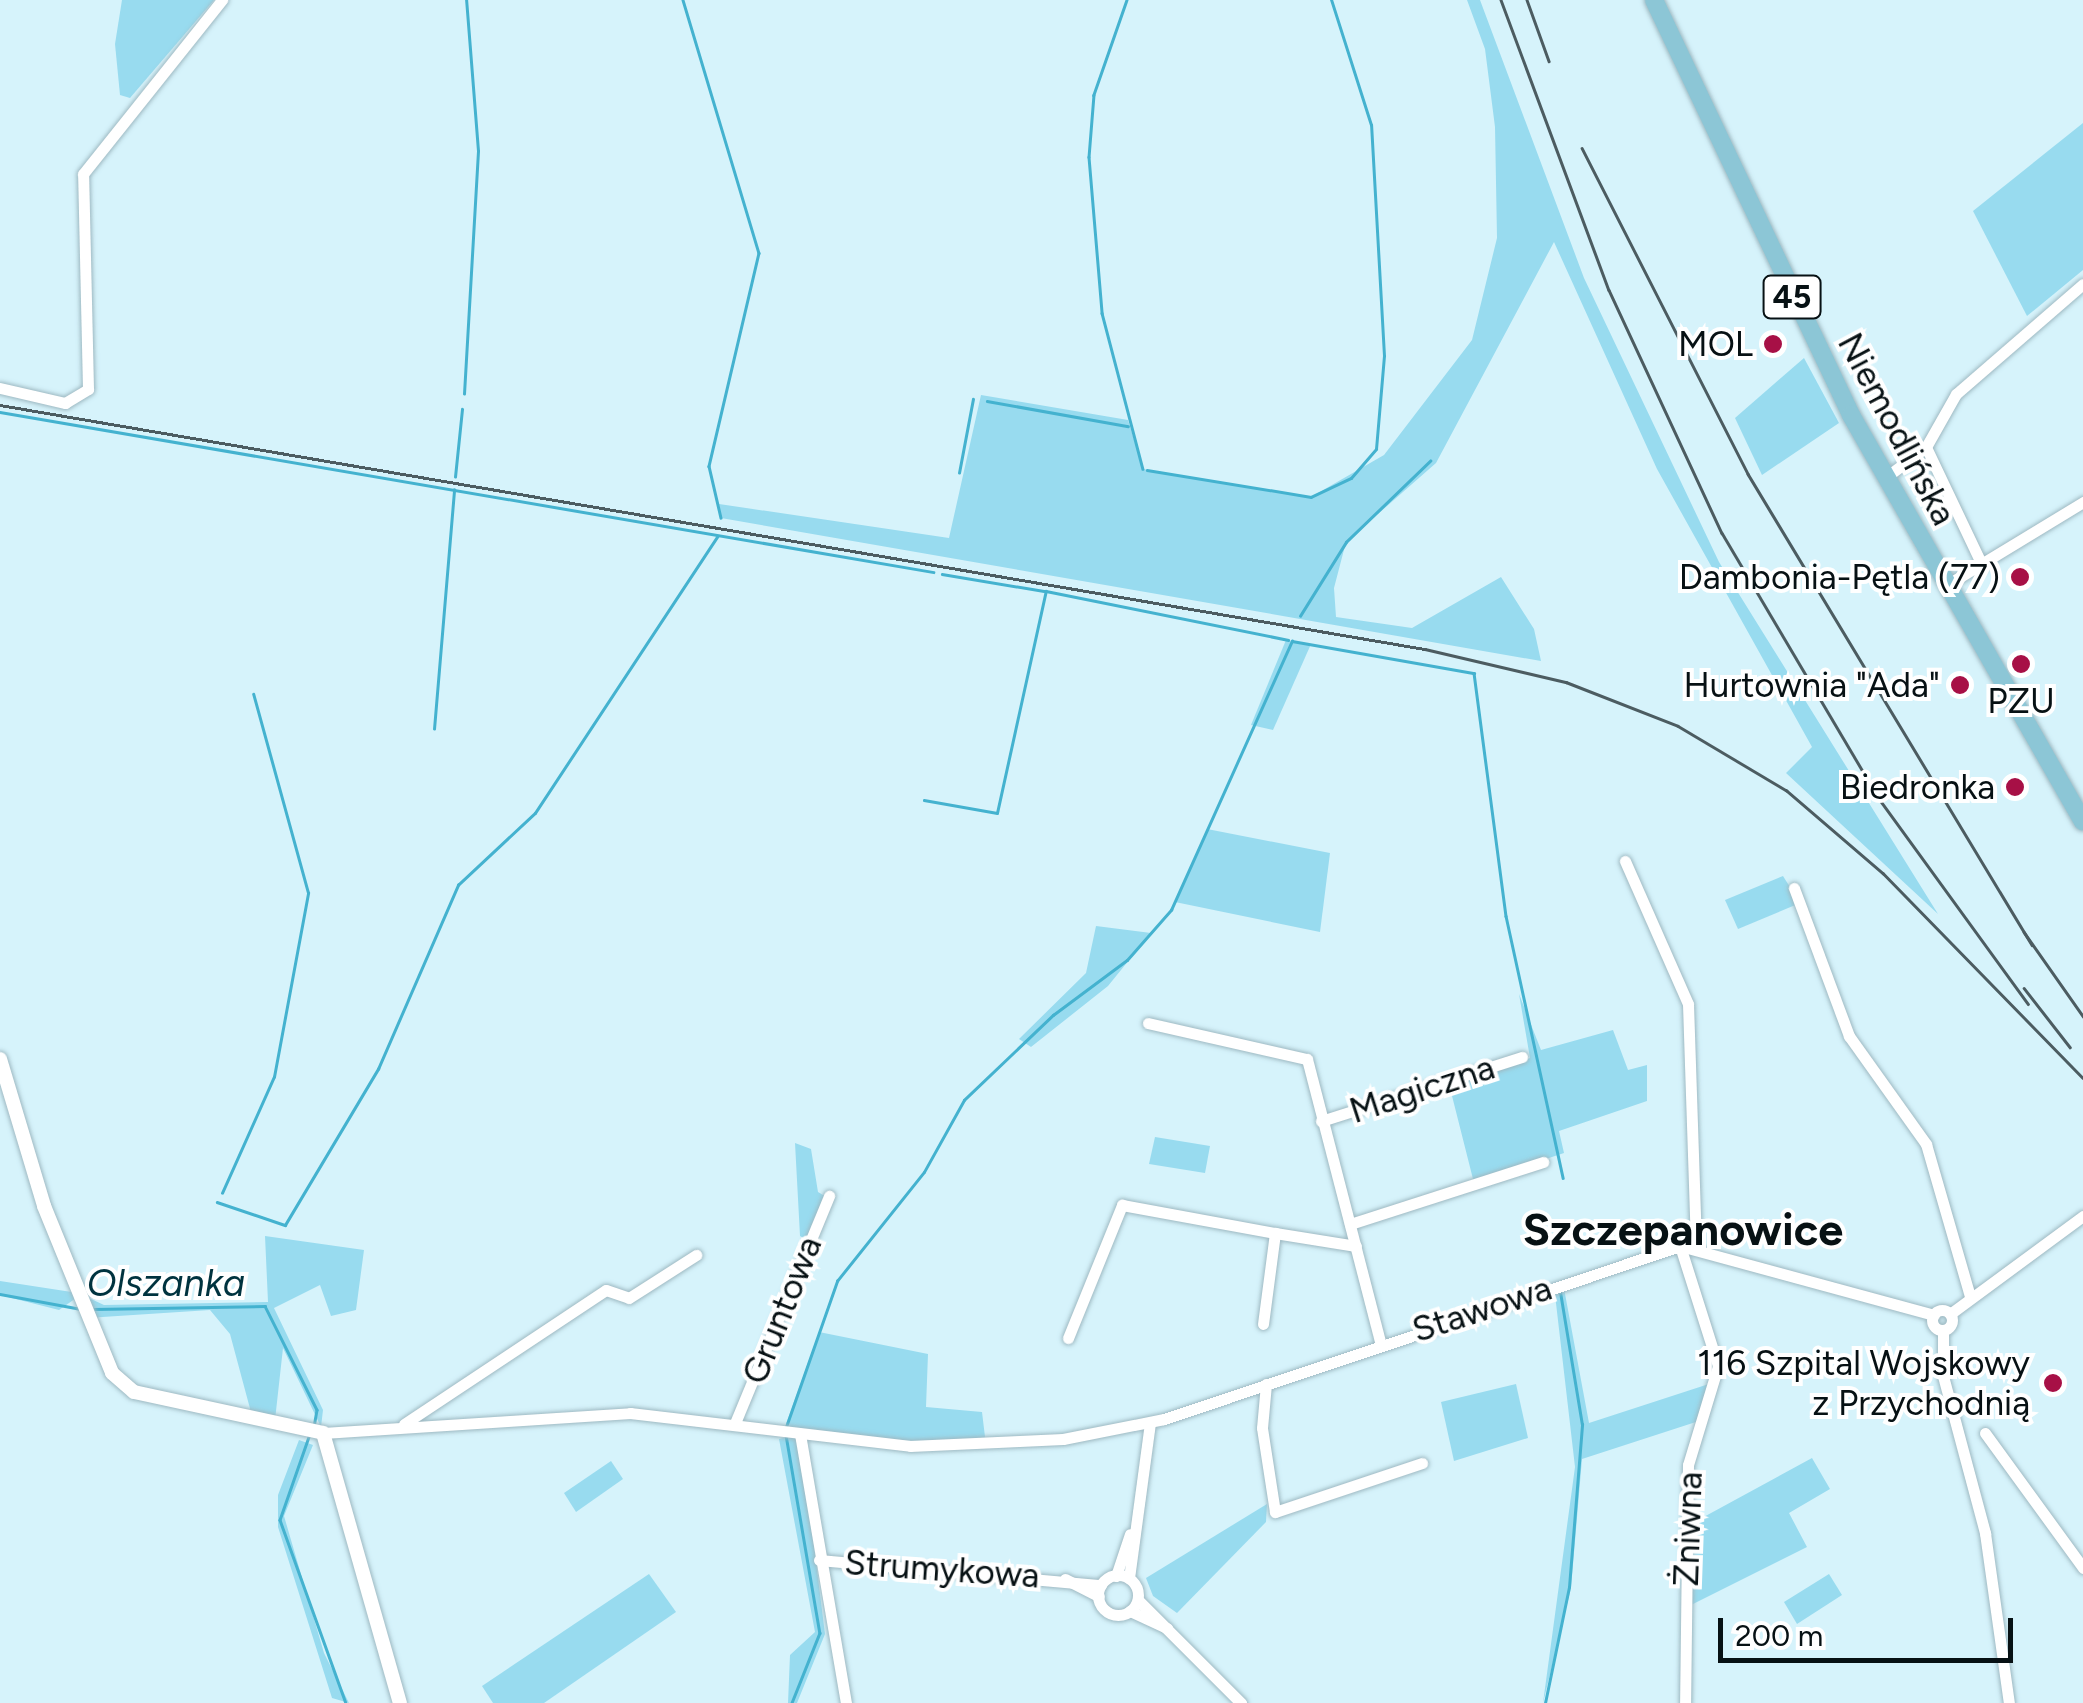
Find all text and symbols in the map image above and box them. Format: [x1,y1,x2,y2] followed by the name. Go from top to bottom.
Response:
[1762,270,1822,324] road number: 45
[1678,323,1753,365] place label: MOL
[1829,326,1965,532] street label: Niemodlińska
[1762,333,1784,355] marker: MOL
[1679,556,2000,598] place label: Dambonia-Pętla (77)
[2009,566,2031,588] marker: Dambonia-Pętla (77)
[2010,653,2032,675] marker: PZU
[1684,664,1940,706] place label: Hurtownia "Ada"
[1949,674,1971,696] marker: Hurtownia "Ada"
[1987,680,2055,722] place label: PZU
[1840,766,1995,808] place label: Biedronka
[2004,776,2026,798] marker: Biedronka
[1344,1046,1500,1132] street label: Magiczna
[1523,1203,1843,1257] district label: Szczepanowice
[733,1230,831,1390] street label: Gruntowa
[87,1261,245,1307] water label: Olszanka
[1407,1267,1557,1351] street label: Stawowa
[1697,1342,2030,1424] place label: 116 Szpital Wojskowy z Przychodnią
[2040,1370,2066,1396] marker: 116 Szpital Wojskowy z Przychodnią
[1665,1471,1711,1587] street label: Żniwna
[843,1541,1041,1597] street label: Strumykowa
[1723,1598,2018,1660] scale bar
[1735,1617,1823,1654] text: 200 m

